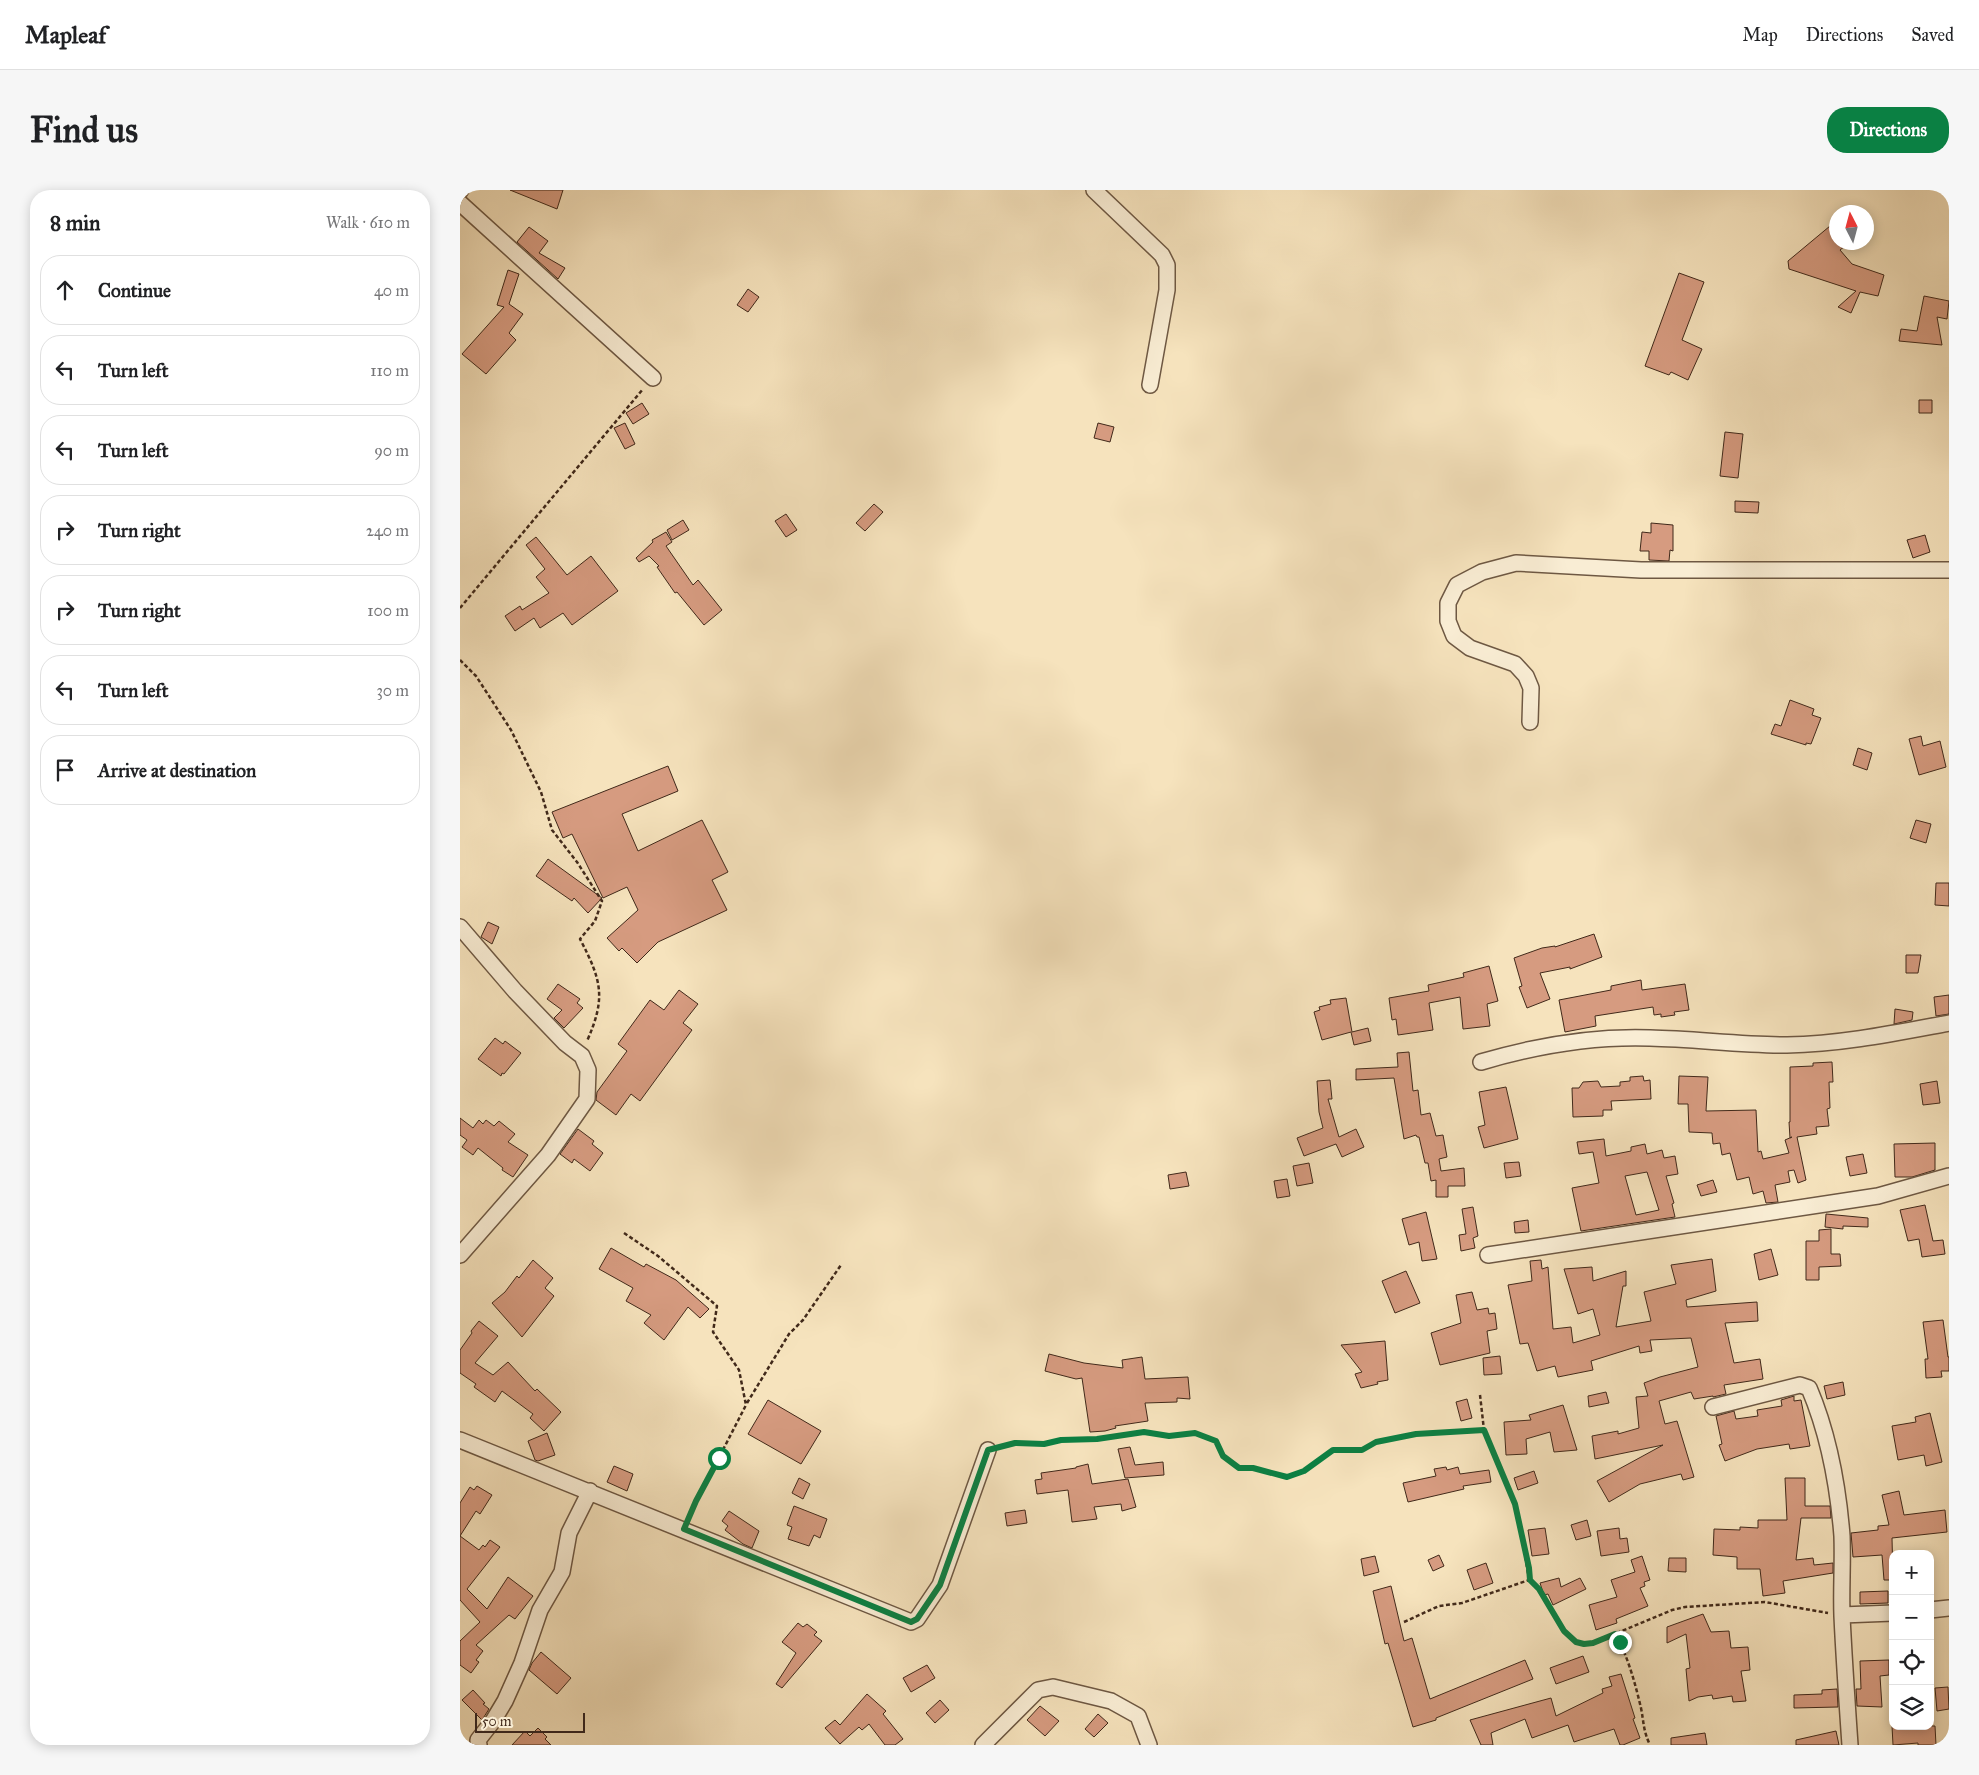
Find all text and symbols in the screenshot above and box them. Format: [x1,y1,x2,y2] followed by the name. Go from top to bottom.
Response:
[25,20,106,50] text: Mapleaf
[1742,24,1778,46] text: Map
[1806,24,1883,46] text: Directions
[1911,24,1954,46] text: Saved
[1827,107,1949,153] button: Directions
[30,109,138,152] text: Find us
[1829,205,1874,250] north arrow
[50,210,100,236] text: 8 min
[326,213,410,232] text: Walk · 610 m
[51,276,79,304] icon: ahead
[98,279,171,302] text: Continue
[374,281,409,300] text: 40 m
[51,356,79,384] icon: left
[98,359,168,382] text: Turn left
[370,361,409,380] text: 110 m
[51,436,79,464] icon: left
[98,439,168,462] text: Turn left
[374,441,409,460] text: 90 m
[51,516,79,544] icon: right
[98,519,181,542] text: Turn right
[366,521,409,540] text: 240 m
[51,596,79,624] icon: right
[98,599,181,622] text: Turn right
[367,601,409,620] text: 100 m
[51,676,79,704] icon: left
[98,679,168,702] text: Turn left
[376,681,409,700] text: 30 m
[51,756,79,784] icon: arrive
[98,759,256,782] text: Arrive at destination
[708,1447,731,1470] route start
[1889,1550,1934,1730] map controls
[1889,1550,1934,1595] button: +
[1889,1595,1934,1640] button: −
[1609,1631,1632,1654] route end
[1889,1640,1934,1685] button: locate
[1889,1685,1934,1730] button: layers
[475,1710,585,1733] scale bar
[482,1713,511,1730] text: 50 m

